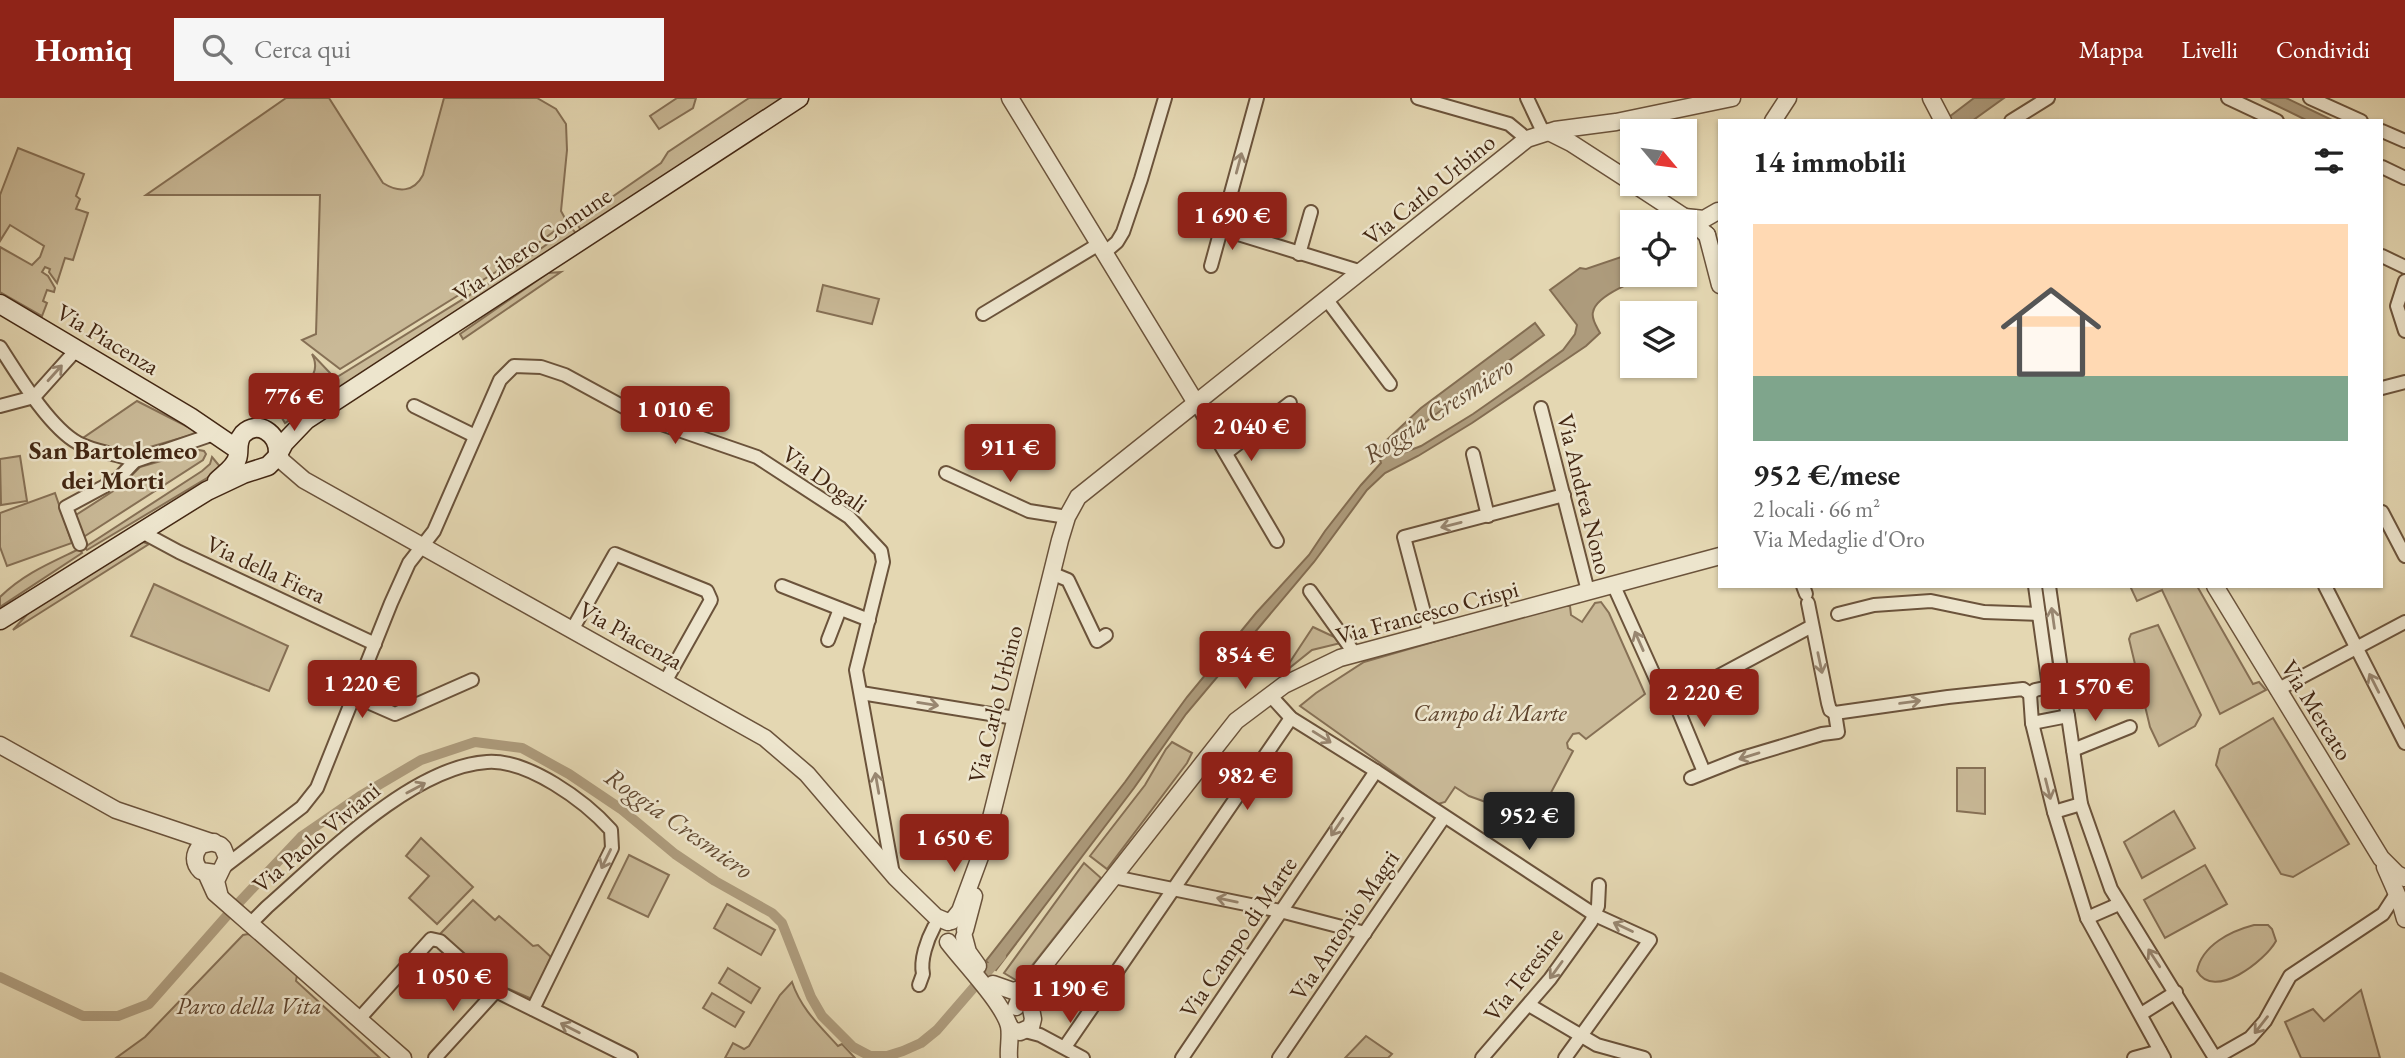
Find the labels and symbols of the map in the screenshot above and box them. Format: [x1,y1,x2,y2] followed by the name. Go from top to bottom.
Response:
[1620,119,1698,196] north arrow
[1356,126,1502,252] street label: Via Carlo Urbino
[1233,152,1246,175] one-way arrow
[447,180,617,308] street label: Via Libero Comune
[1167,192,1297,252] pin: 1 690 €
[51,296,165,382] street label: Via Piacenza
[1356,348,1520,472] water label: Roggia Cresmiero
[47,364,63,382] one-way arrow
[245,374,343,433] pin: 776 €
[610,386,740,446] pin: 1 010 €
[1186,404,1316,463] pin: 2 040 €
[1550,410,1620,578] street label: Via Andrea Nono
[961,424,1059,484] pin: 911 €
[29,433,197,497] district label: San Bartolemeo dei Morti
[776,438,874,520] street label: Via Dogali
[1440,519,1462,532] one-way arrow
[201,528,331,610] street label: Via della Fiera
[1332,573,1522,651] street label: Via Francesco Crispi
[573,594,689,677] street label: Via Piacenza
[2047,607,2060,630] one-way arrow
[960,622,1030,786] street label: Via Carlo Urbino
[1632,630,1645,652] one-way arrow
[1196,632,1294,691] pin: 854 €
[1813,651,1827,674] one-way arrow
[2274,654,2360,766] street label: Via Mercato
[297,660,427,720] pin: 1 220 €
[2030,664,2160,723] pin: 1 570 €
[1639,670,1769,729] pin: 2 220 €
[2367,673,2381,693] one-way arrow
[1898,695,1920,708] one-way arrow
[1413,697,1568,728] park label: Campo di Marte
[916,698,939,711] one-way arrow
[1312,731,1332,745] one-way arrow
[1738,751,1760,764] one-way arrow
[1198,752,1296,812] pin: 982 €
[598,759,760,887] water label: Roggia Cresmiero
[870,772,883,795] one-way arrow
[246,774,386,900] street label: Via Paolo Viviani
[2042,777,2055,800] one-way arrow
[405,781,426,794] one-way arrow
[1480,792,1578,852] pin: 952 €
[889,814,1019,874] pin: 1 650 €
[1330,817,1344,836] one-way arrow
[1282,844,1406,1006] street label: Via Antonio Magri
[599,848,612,869] one-way arrow
[1172,850,1304,1024] street label: Via Campo di Marte
[1216,892,1239,906] one-way arrow
[1476,920,1570,1028] street label: Via Teresine
[1613,920,1634,934] one-way arrow
[2146,949,2160,969] one-way arrow
[388,954,518,1013] pin: 1 050 €
[1549,960,1563,979] one-way arrow
[1005,965,1135,1025] pin: 1 190 €
[176,990,322,1021] park label: Parco della Vita
[2253,1015,2268,1033] one-way arrow
[560,1020,581,1034] one-way arrow

